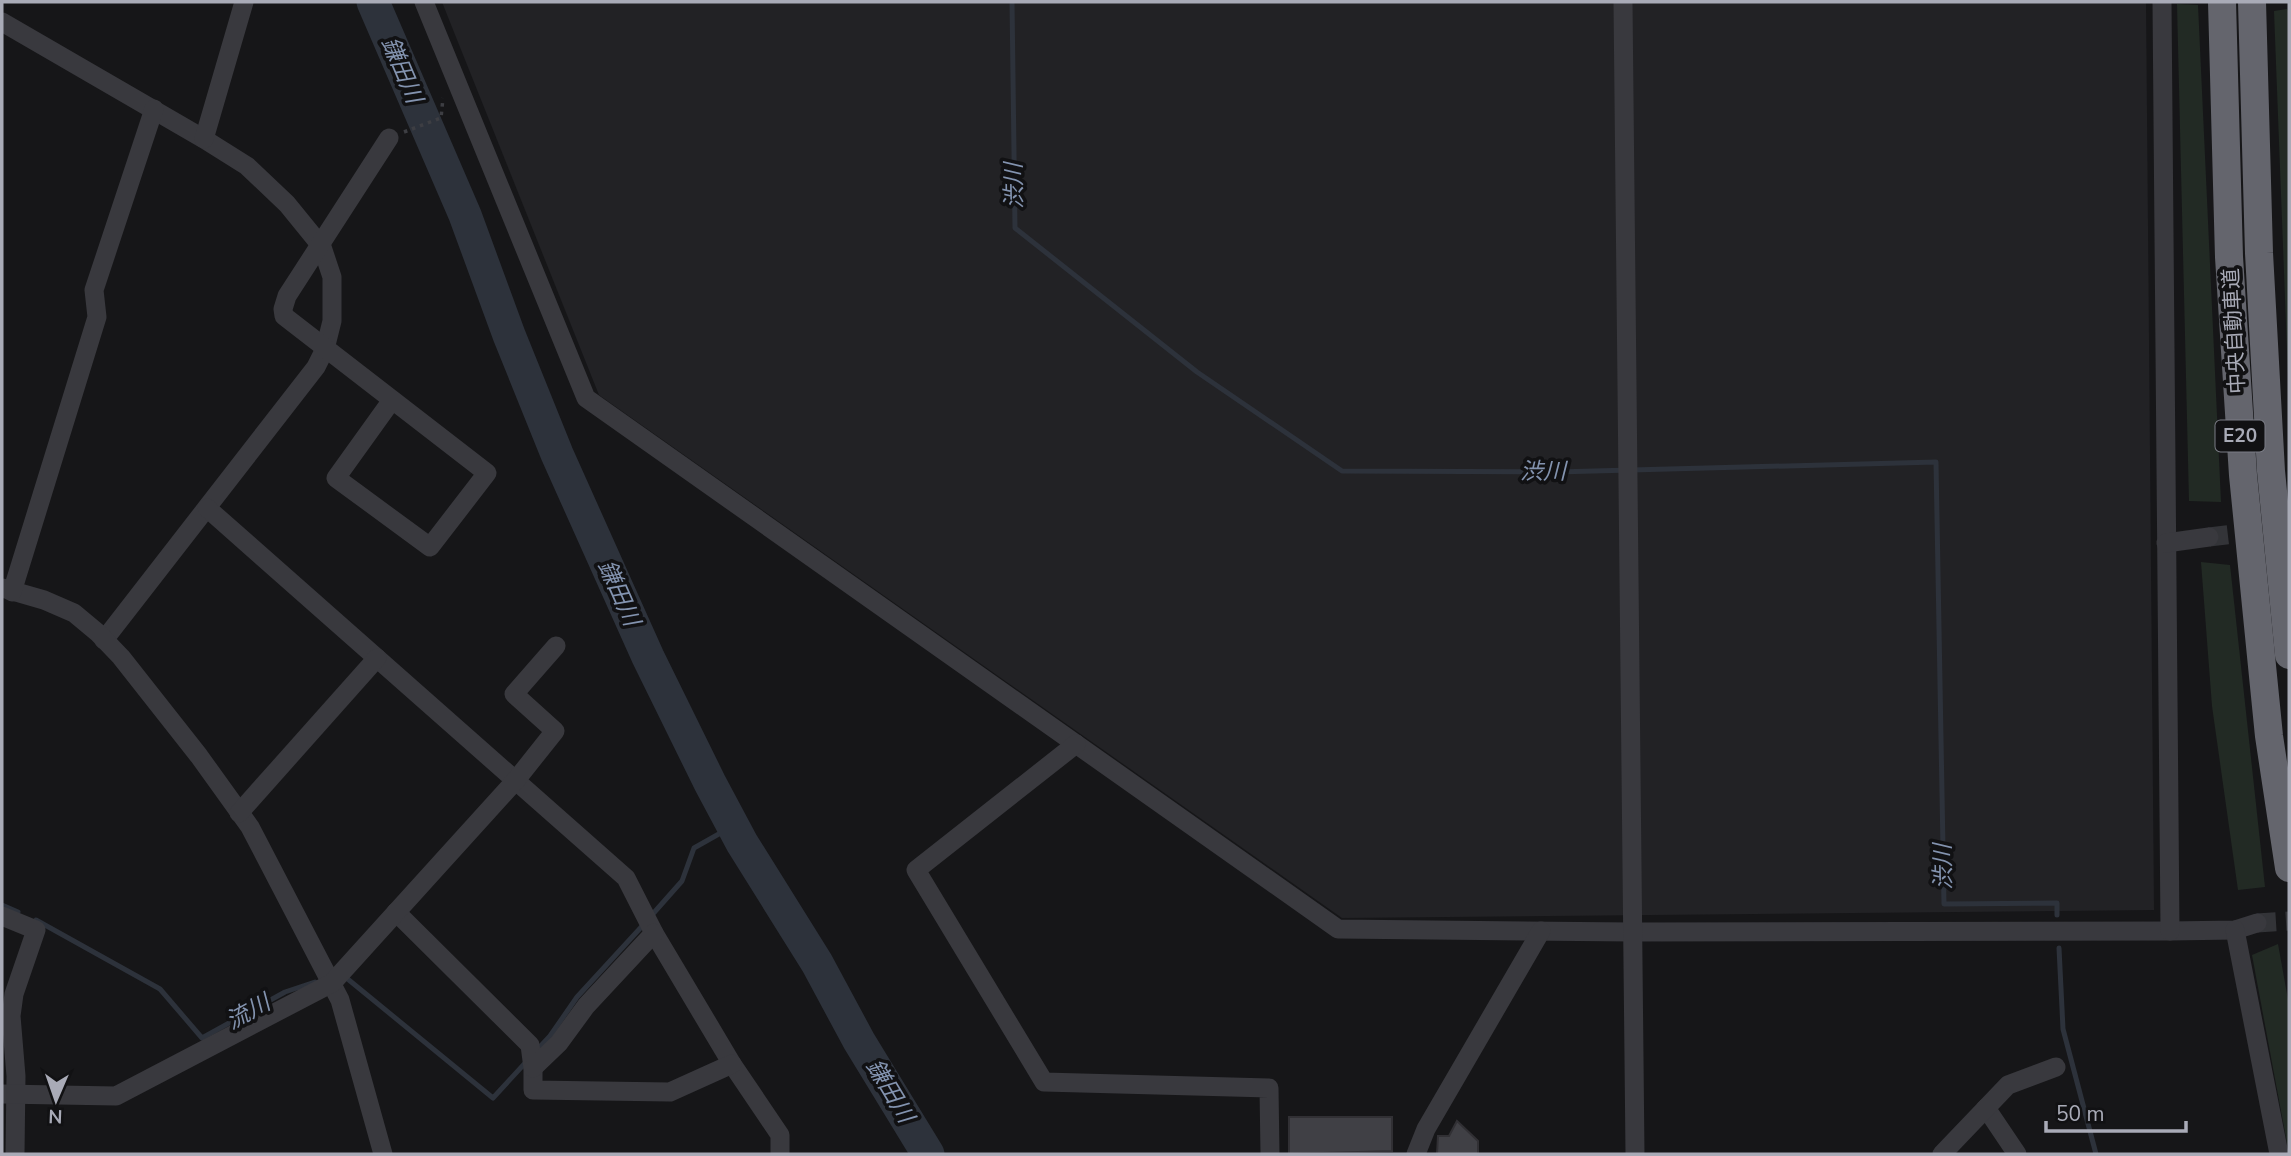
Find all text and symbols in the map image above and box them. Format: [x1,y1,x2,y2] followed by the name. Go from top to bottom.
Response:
[374,32,431,111] water label: 鎌田川
[998,160,1030,209] water label: 渋川
[2217,267,2251,395] street label: 中央自動車道
[2216,420,2264,452] road number: E20
[1520,456,1569,487] water label: 渋川
[591,555,648,634] water label: 鎌田川
[1927,841,1959,890] water label: 渋川
[220,986,278,1037] water label: 流川
[859,1053,923,1131] water label: 鎌田川
[21,1065,91,1135] north arrow
[2046,1090,2186,1134] scale bar
[2056,1100,2105,1128] text: 50 m
[48,1103,63,1129] text: N

